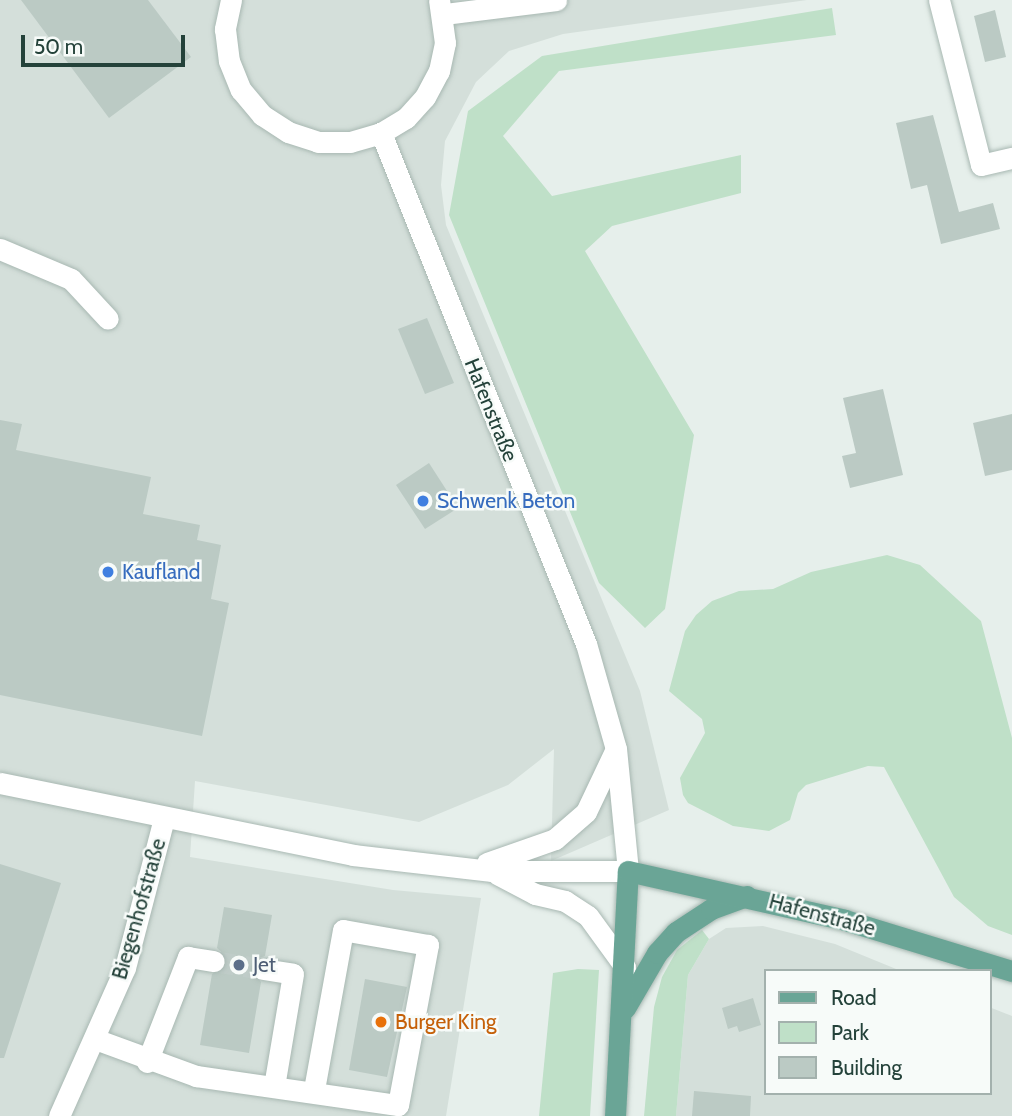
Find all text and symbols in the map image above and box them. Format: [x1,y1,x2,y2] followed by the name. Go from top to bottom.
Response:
[24,21,189,65] scale bar
[34,34,83,59] text: 50 m
[459,355,523,465] street label: Hafenstraße
[437,488,575,514] place label: Schwenk Beton
[415,493,431,509] marker: Schwenk Beton
[122,559,200,585] place label: Kaufland
[100,564,116,580] marker: Kaufland
[107,836,171,982] street label: Biegenhofstraße
[766,889,878,941] street label: Hafenstraße
[253,952,276,978] place label: Jet
[231,957,247,973] marker: Jet
[764,969,991,1095] legend
[831,985,877,1010] text: Road
[395,1009,497,1035] place label: Burger King
[373,1014,389,1030] marker: Burger King
[831,1020,869,1045] text: Park
[831,1055,902,1080] text: Building

